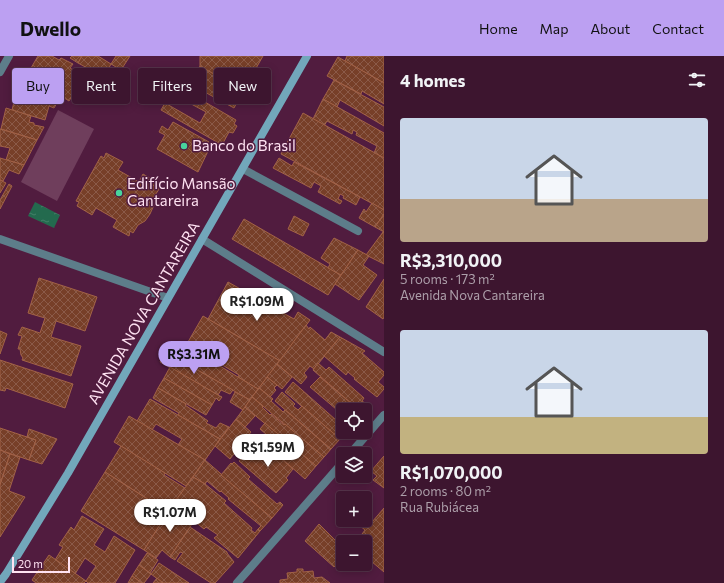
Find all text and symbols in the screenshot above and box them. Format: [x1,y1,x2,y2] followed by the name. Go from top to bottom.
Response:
[20,17,81,40] text: Dwello
[479,20,518,37] text: Home
[540,20,568,37] text: Map
[590,20,630,37] text: About
[652,20,704,37] text: Contact
[12,68,64,104] chip: Buy
[72,68,130,104] chip: Rent
[138,68,206,104] chip: Filters
[214,68,271,104] chip: New
[686,69,708,91] icon: filters
[400,70,465,91] text: 4 homes
[192,136,296,154] place label: Banco do Brasil
[179,141,189,151] marker: Banco do Brasil
[518,144,590,216] icon: home
[127,174,236,209] place label: Edifício Mansão Cantareira
[114,188,124,198] marker: Edifício Mansão Cantareira
[83,218,203,407] street label: AVENIDA NOVA CANTAREIRA
[400,250,502,271] text: R$3,310,000
[400,271,495,287] text: 5 rooms · 173 m²
[400,287,545,303] text: Avenida Nova Cantareira
[220,288,294,322] pin: R$1.09M
[230,293,284,309] text: R$1.09M
[157,341,231,375] pin: R$3.31M
[167,346,221,362] text: R$3.31M
[518,356,590,428] icon: home
[336,403,372,571] map controls
[336,403,372,439] button: locate
[231,434,305,468] pin: R$1.59M
[241,439,295,455] text: R$1.59M
[336,447,372,483] button: layers
[400,462,503,483] text: R$1,070,000
[400,483,491,499] text: 2 rooms · 80 m²
[336,491,372,527] button: +
[133,499,207,533] pin: R$1.07M
[400,499,479,515] text: Rua Rubiácea
[143,504,197,520] text: R$1.07M
[336,535,372,571] button: −
[12,555,70,574] scale bar
[18,557,43,570] text: 20 m

